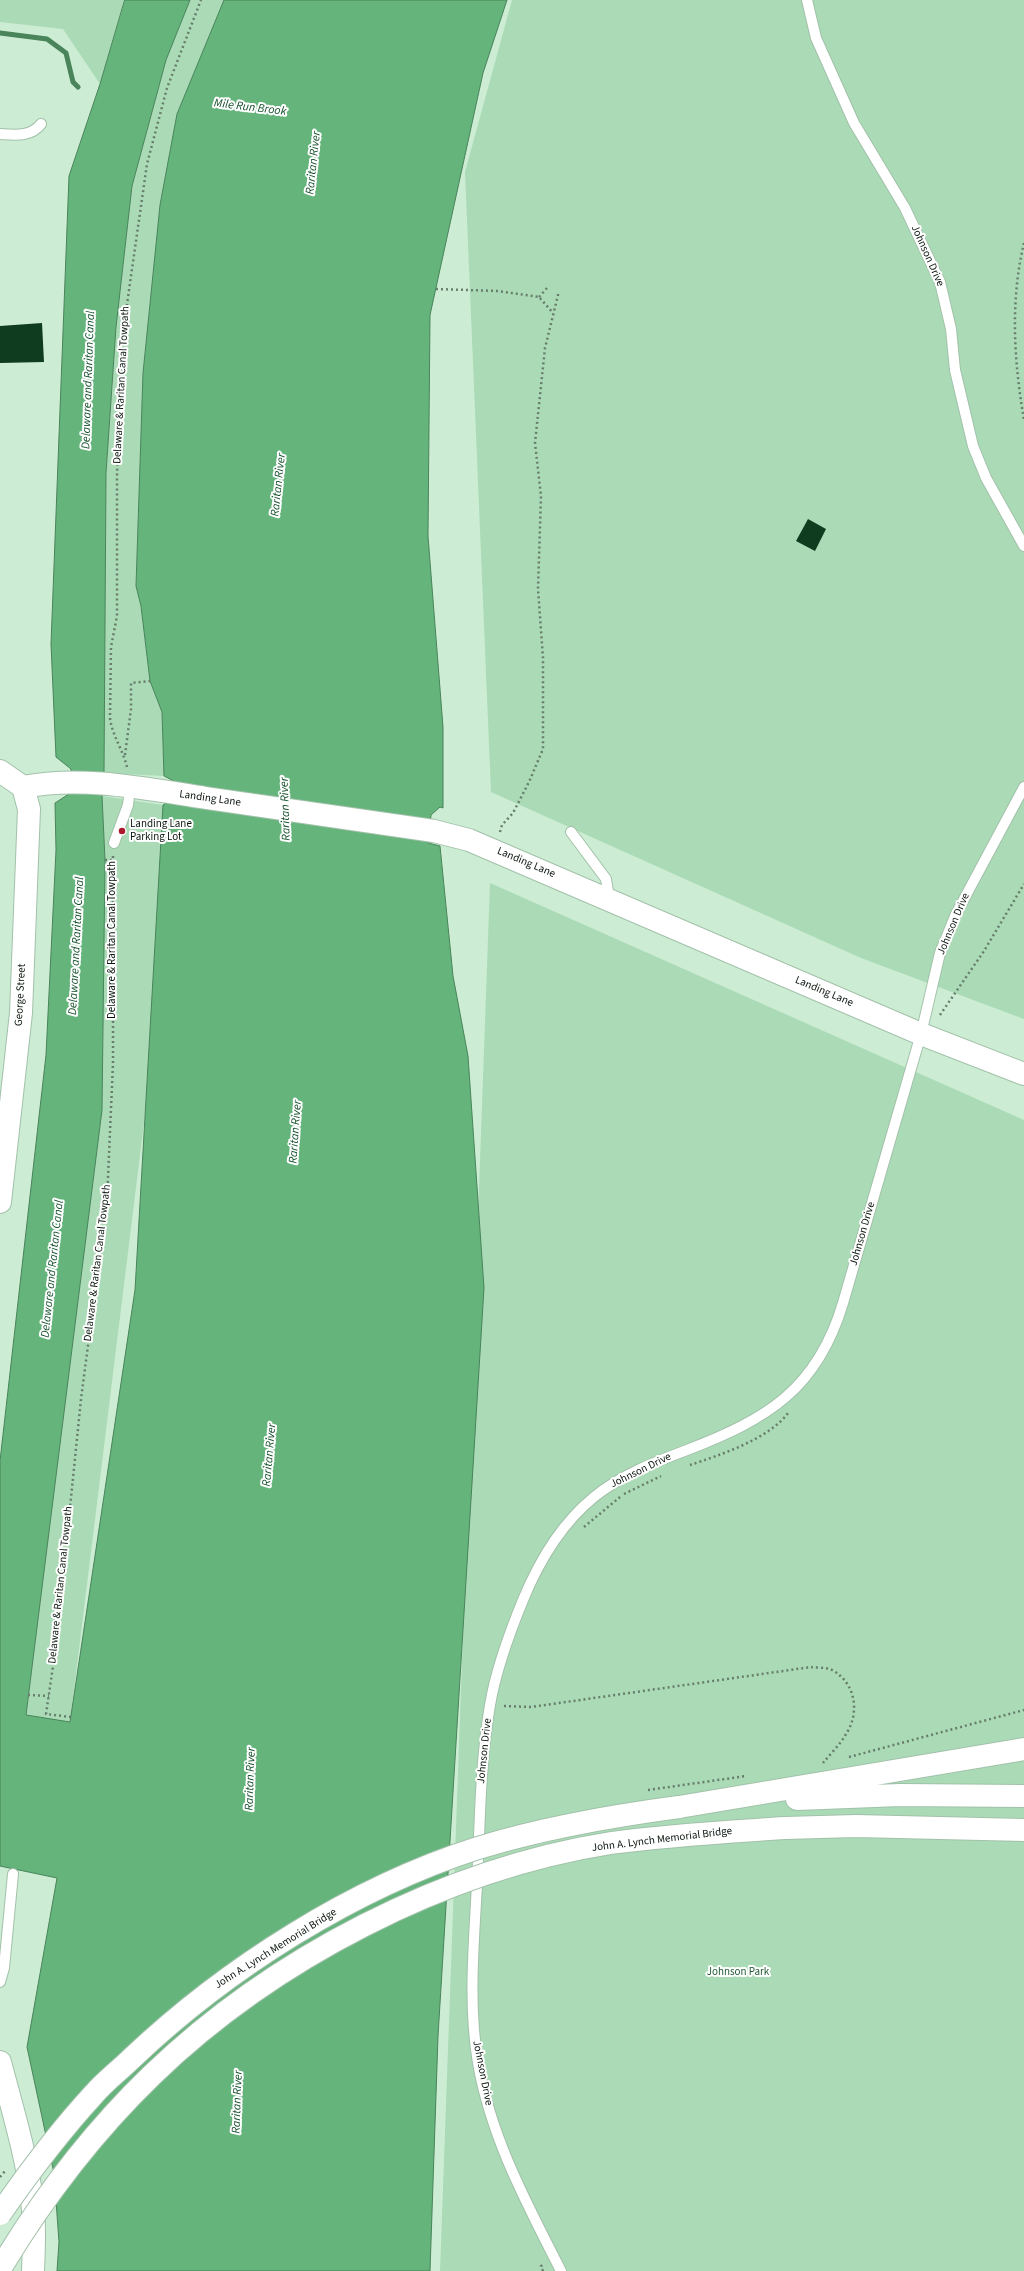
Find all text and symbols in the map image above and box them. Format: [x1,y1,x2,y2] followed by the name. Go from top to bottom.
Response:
[213,96,287,120] water label: Mile Run Brook
[304,131,324,195] water label: Raritan River
[908,223,946,289] street label: Johnson Drive
[111,306,133,464] street label: Delaware & Raritan Canal Towpath
[79,311,99,449] water label: Delaware and Raritan Canal
[269,453,289,517] water label: Raritan River
[278,777,294,841] water label: Raritan River
[178,788,242,810] street label: Landing Lane
[130,818,192,844] place label: Landing Lane Parking Lot
[117,826,127,836] marker: Landing Lane Parking Lot
[495,845,557,881] street label: Landing Lane
[106,861,120,1019] street label: Delaware & Raritan Canal Towpath
[66,877,88,1015] water label: Delaware and Raritan Canal
[935,891,973,957] street label: Johnson Drive
[13,963,29,1027] street label: George Street
[793,974,855,1010] street label: Landing Lane
[287,1100,305,1164] water label: Raritan River
[82,1184,114,1342] street label: Delaware & Raritan Canal Towpath
[39,1199,67,1339] water label: Delaware and Raritan Canal
[848,1201,878,1267] street label: Johnson Drive
[260,1423,280,1487] water label: Raritan River
[609,1451,673,1491] street label: Johnson Drive
[46,1506,76,1664] street label: Delaware & Raritan Canal Towpath
[475,1718,495,1784] street label: Johnson Drive
[243,1747,259,1811] water label: Raritan River
[591,1825,733,1855] street label: John A. Lynch Memorial Bridge
[213,1906,339,1992] street label: John A. Lynch Memorial Bridge
[707,1966,769,1980] park label: Johnson Park
[469,2039,495,2107] street label: Johnson Drive
[230,2070,246,2134] water label: Raritan River

